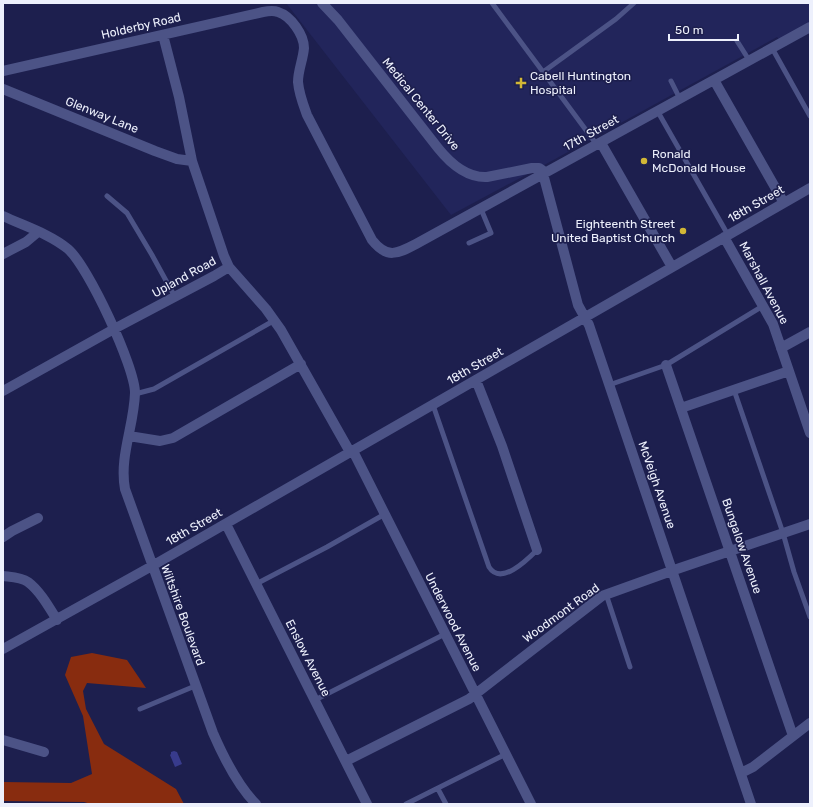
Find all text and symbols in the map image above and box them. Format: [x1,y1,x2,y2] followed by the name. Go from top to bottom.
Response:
[100,10,182,42] street label: Holderby Road
[669,16,738,42] scale bar
[675,23,703,37] text: 50 m
[379,55,463,153] street label: Medical Center Drive
[530,69,631,97] place label: Cabell Huntington Hospital
[515,77,527,89] marker: Cabell Huntington Hospital
[63,94,141,136] street label: Glenway Lane
[561,112,621,154] street label: 17th Street
[652,147,746,175] place label: Ronald McDonald House
[639,156,649,166] marker: Ronald McDonald House
[725,182,787,226] street label: 18th Street
[551,217,675,245] place label: Eighteenth Street United Baptist Church
[678,226,688,236] marker: Eighteenth Street United Baptist Church
[736,239,792,327] street label: Marshall Avenue
[150,254,218,300] street label: Upland Road
[444,344,506,388] street label: 18th Street
[635,439,679,531] street label: McVeigh Avenue
[719,496,765,596] street label: Bungalow Avenue
[163,505,225,549] street label: 18th Street
[158,562,208,668] street label: Wiltshire Boulevard
[422,570,484,674] street label: Underwood Avenue
[520,581,602,645] street label: Woodmont Road
[283,617,334,699] street label: Enslow Avenue

